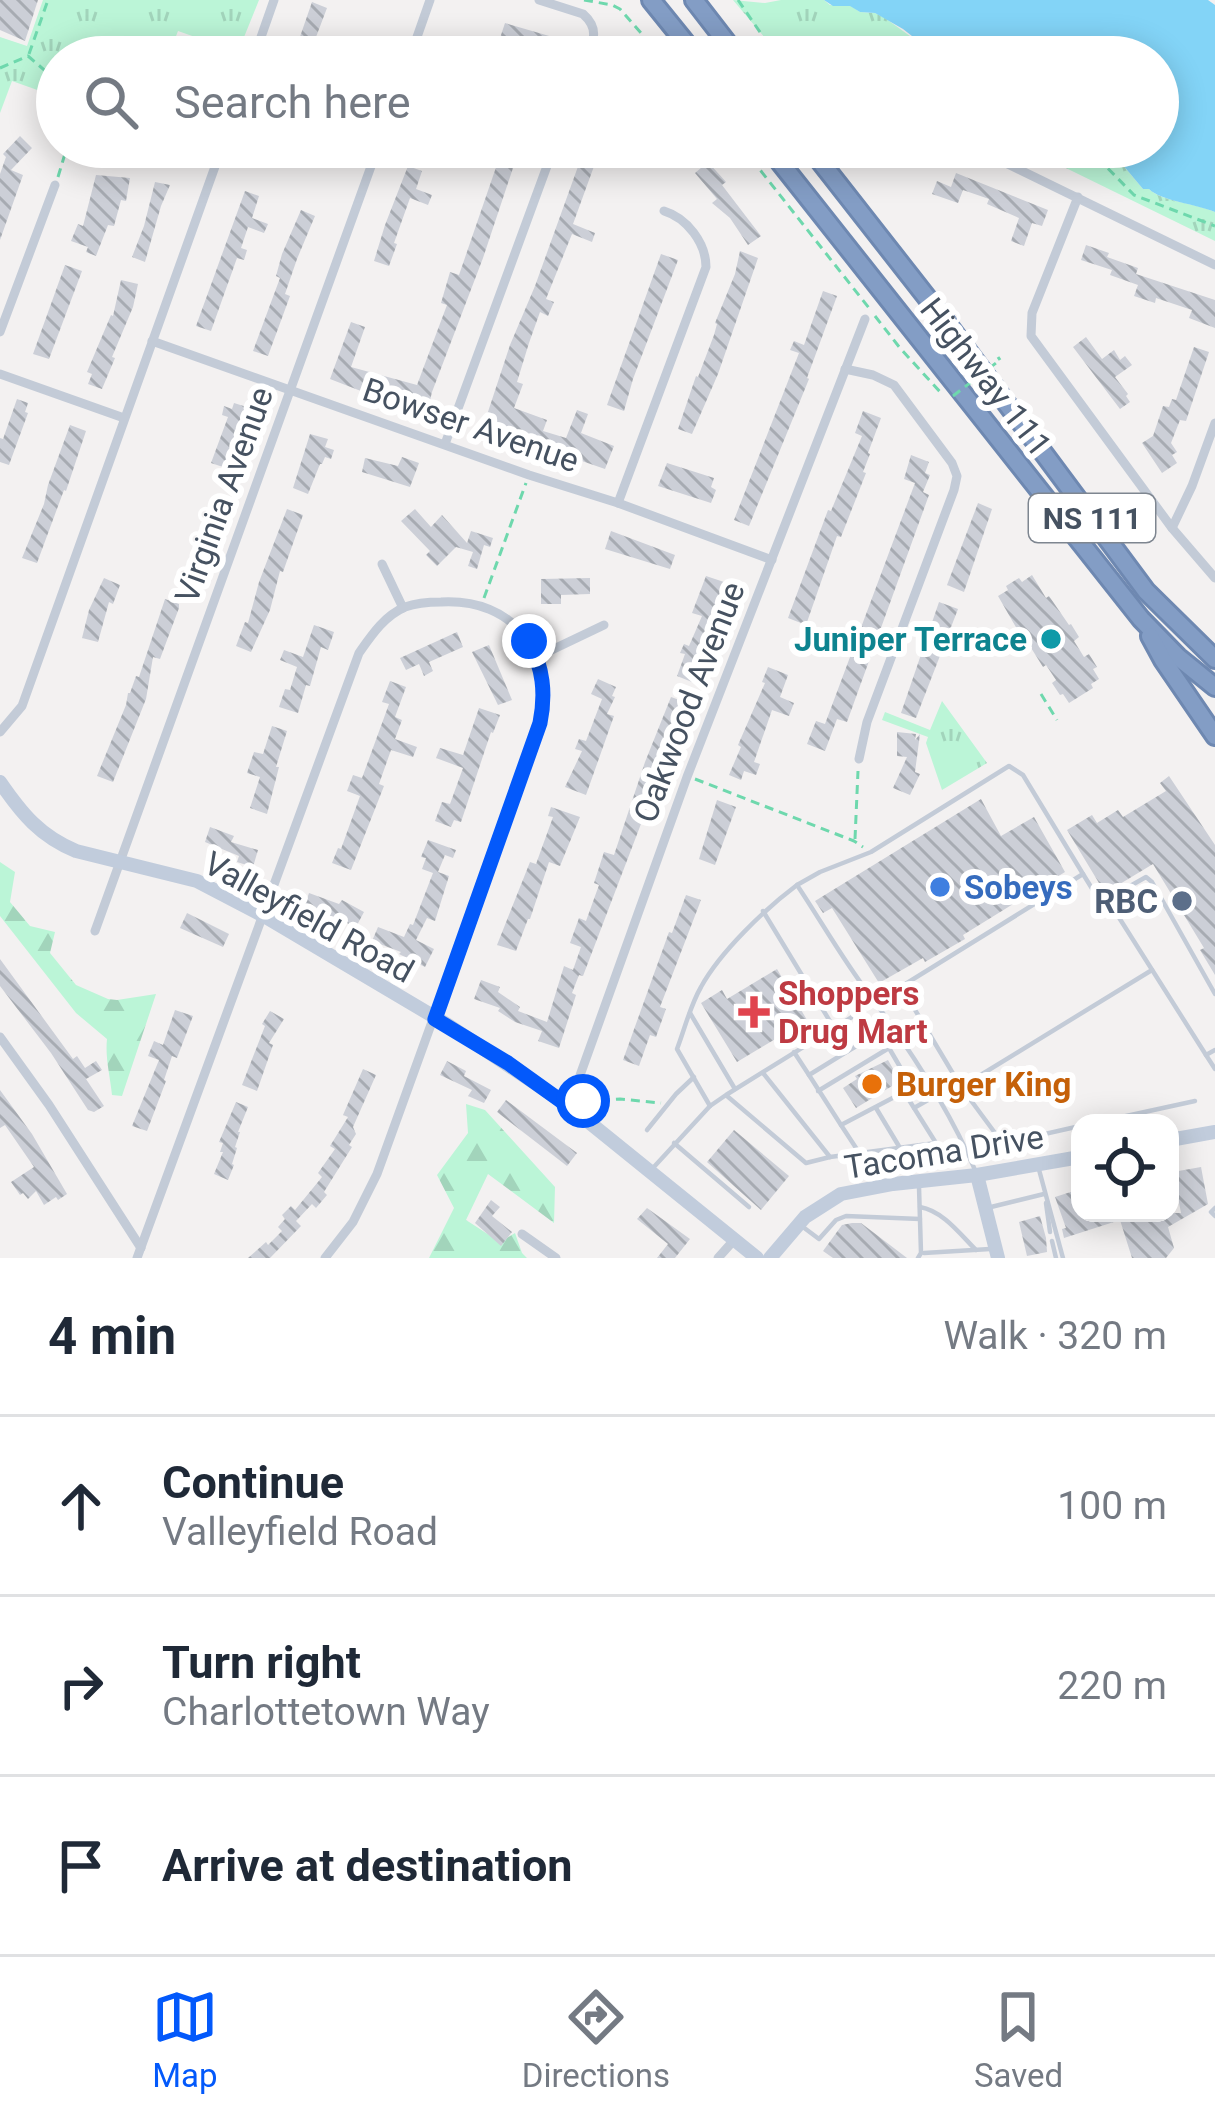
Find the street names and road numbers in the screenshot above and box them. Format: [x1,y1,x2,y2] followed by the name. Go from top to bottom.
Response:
[912,290,1060,464] street label: Highway 111
[358,370,584,480] street label: Bowser Avenue
[167,382,281,608] street label: Virginia Avenue
[1029,494,1155,542] road number: NS 111
[625,576,753,828] street label: Oakwood Avenue
[197,843,421,991] street label: Valleyfield Road
[842,1117,1046,1187] street label: Tacoma Drive

